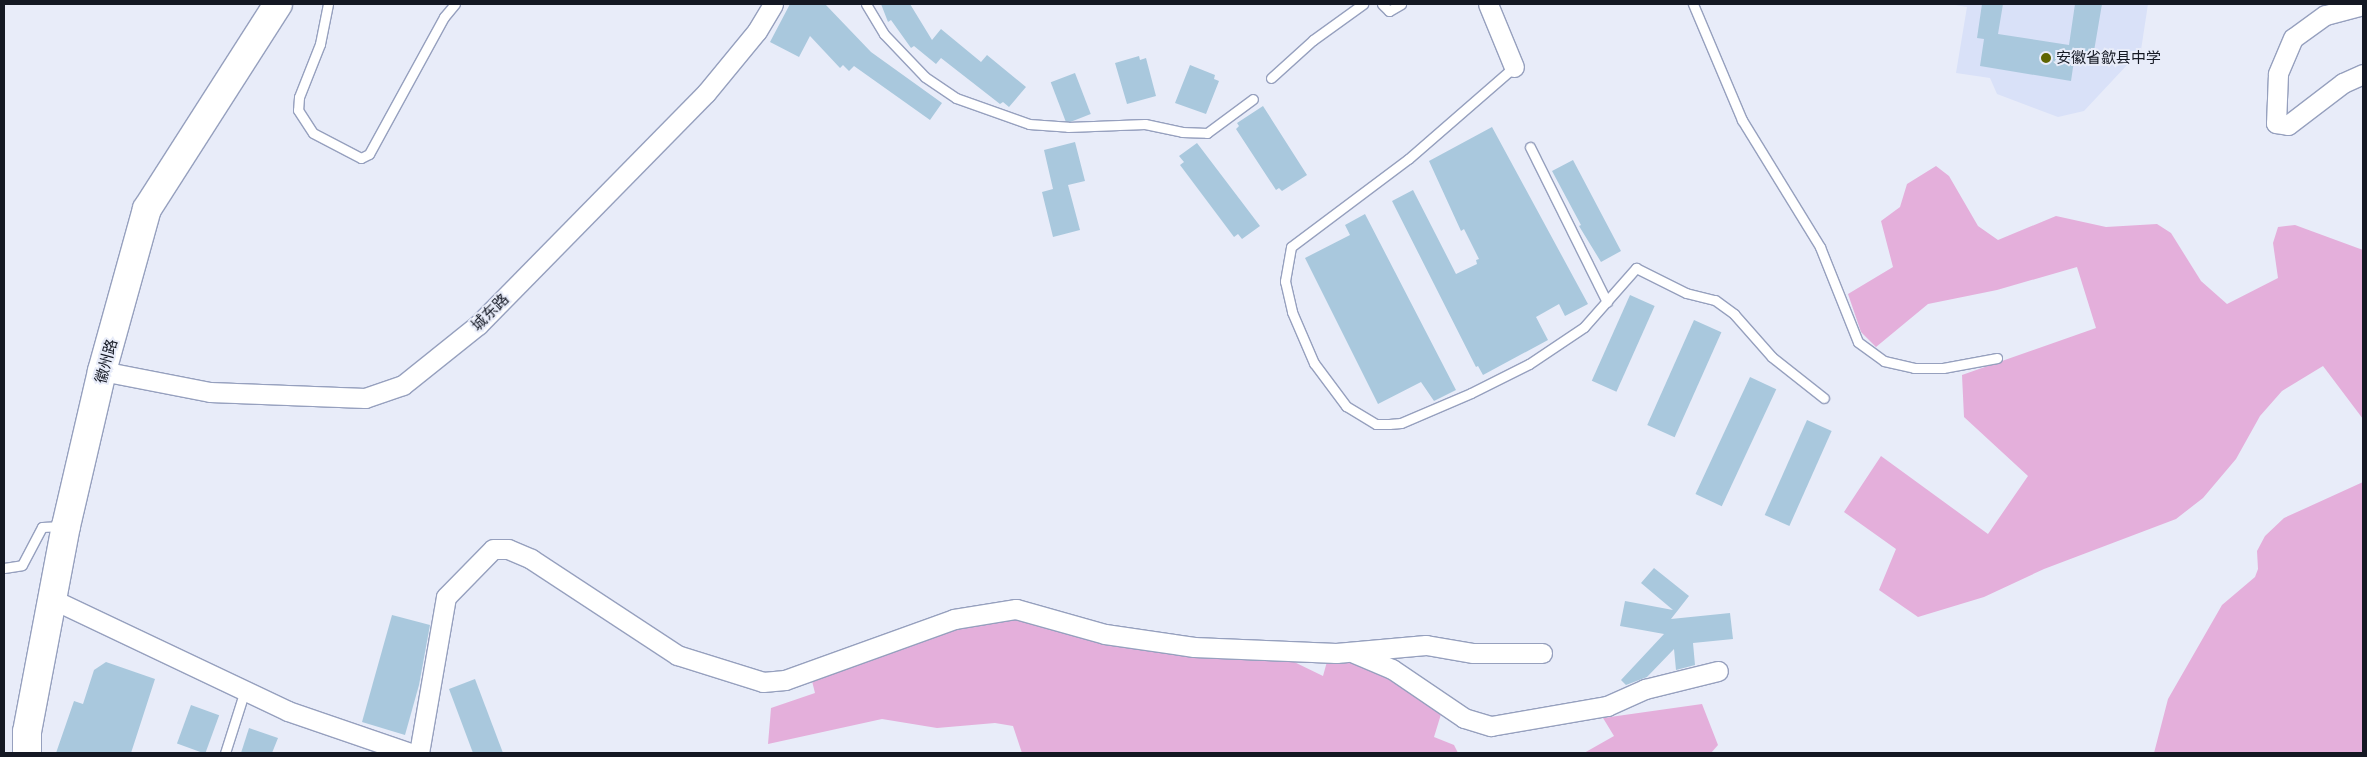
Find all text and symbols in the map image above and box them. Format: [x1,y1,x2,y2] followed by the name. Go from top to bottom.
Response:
[2056,49,2161,67] place label: 安徽省歙县中学
[2040,52,2052,64] marker: 安徽省歙县中学
[468,290,512,334] street label: 城东路
[91,337,121,385] street label: 徽州路

